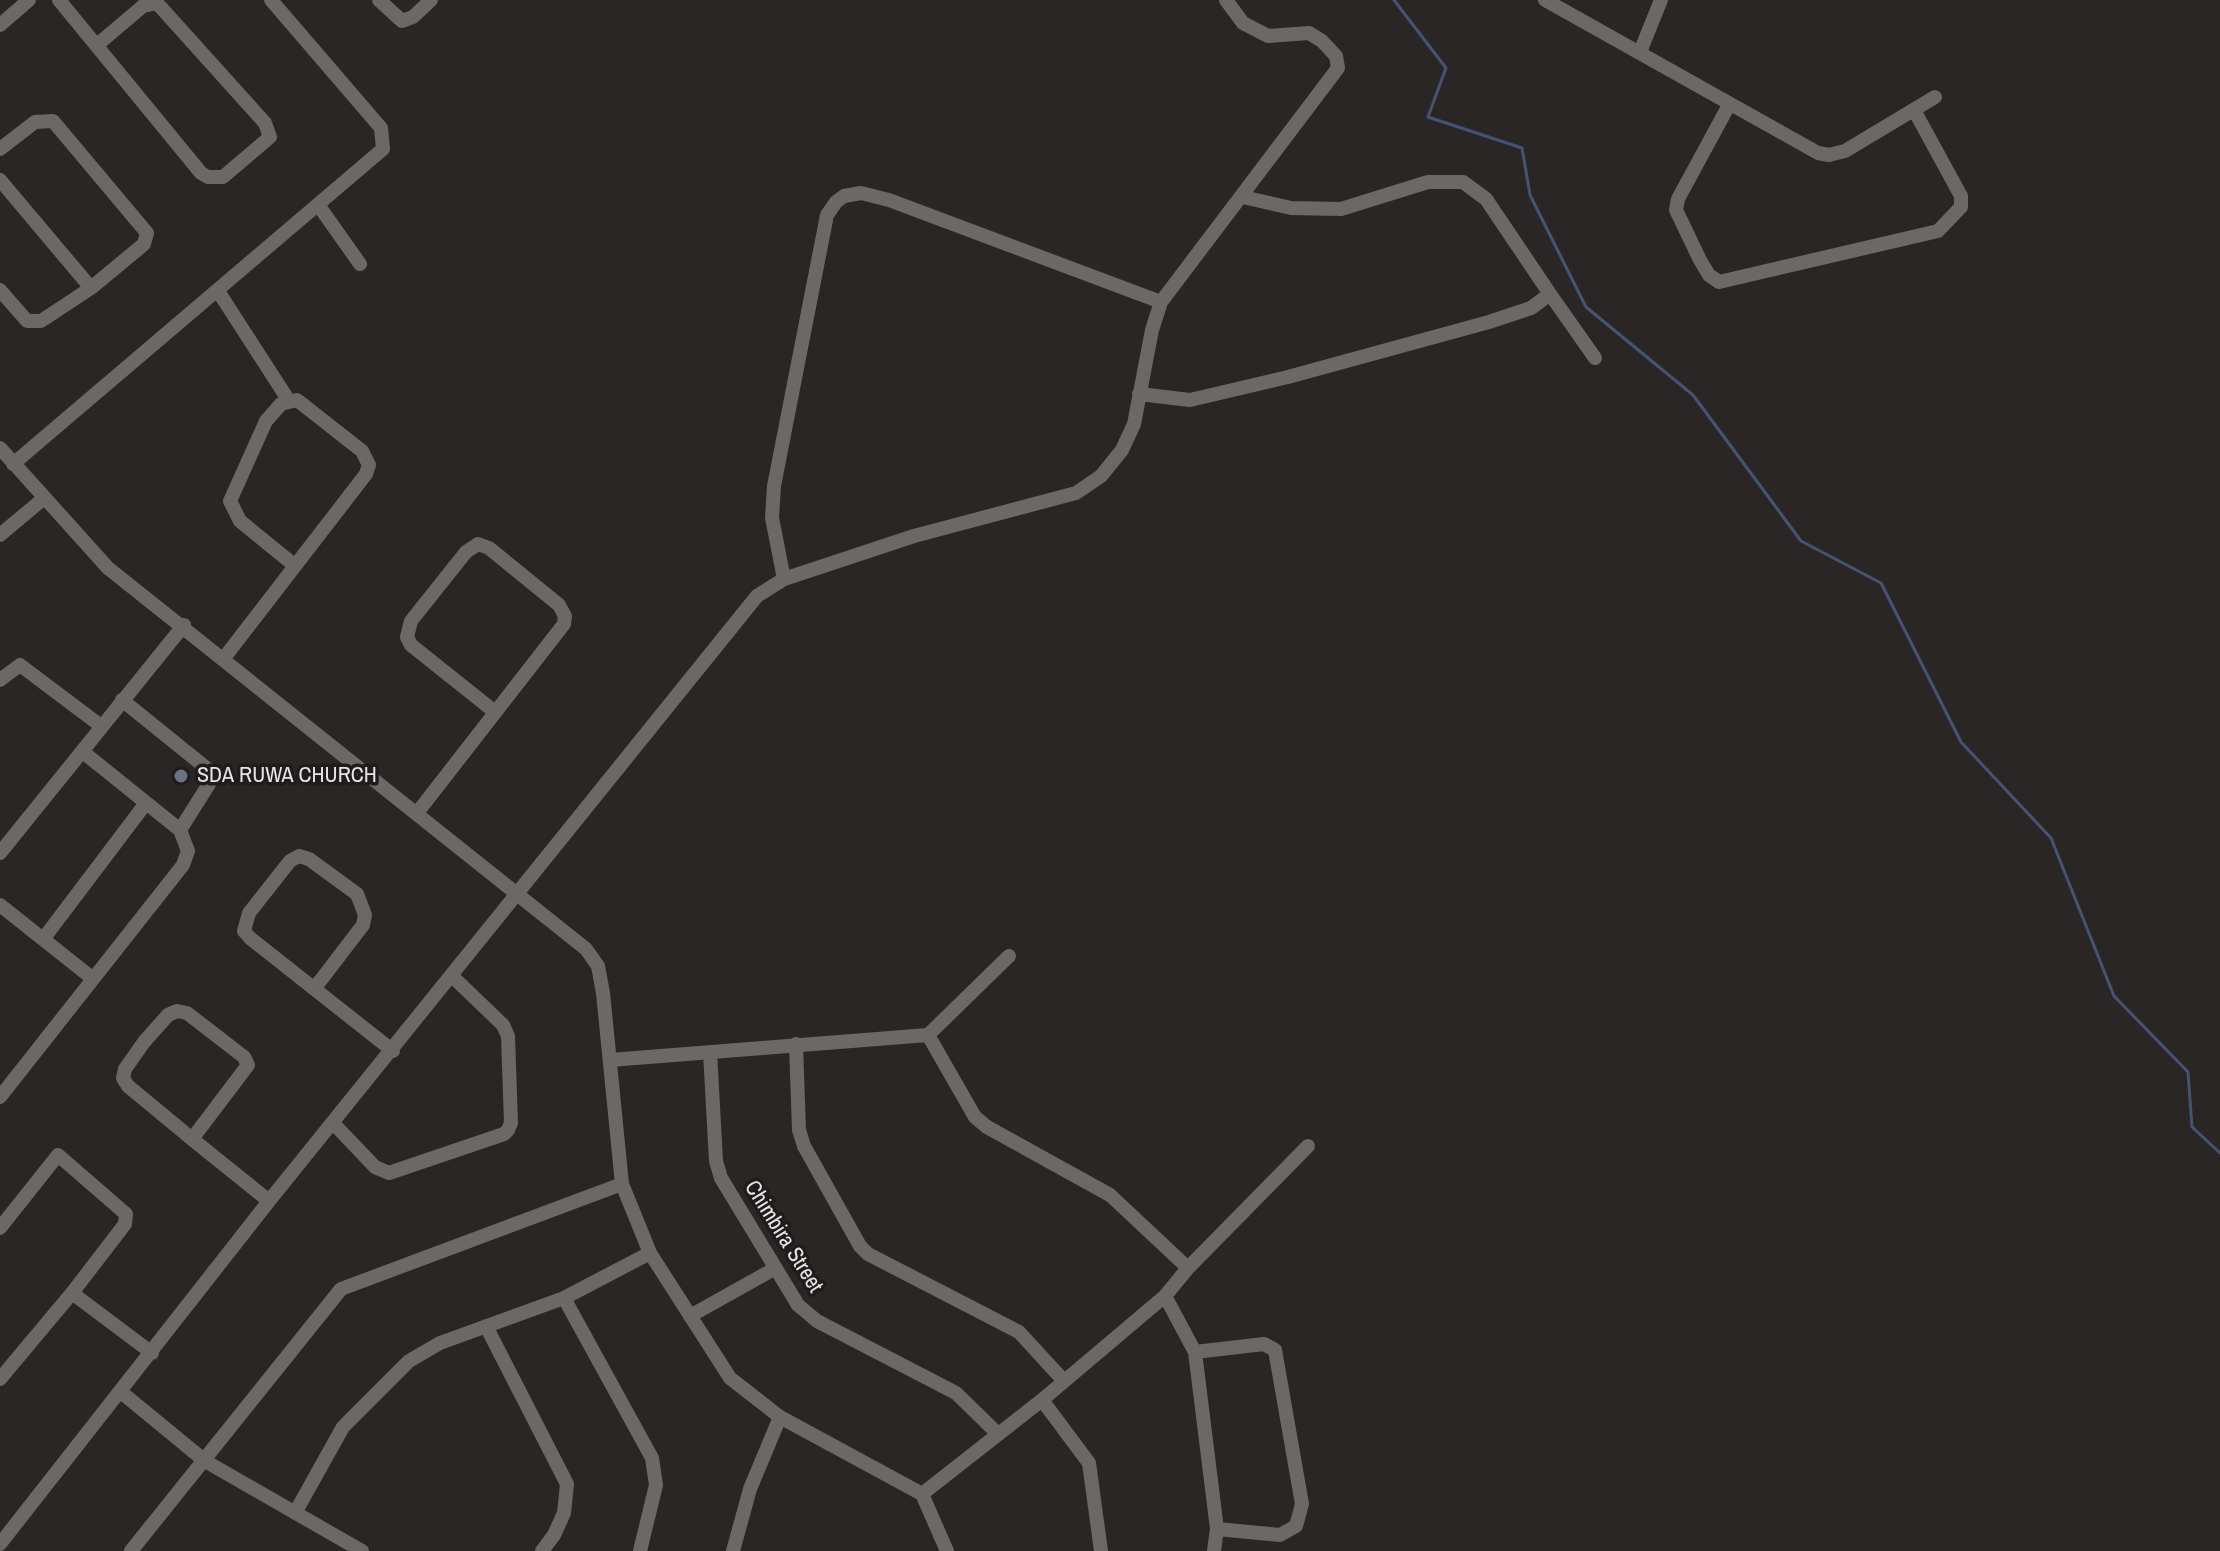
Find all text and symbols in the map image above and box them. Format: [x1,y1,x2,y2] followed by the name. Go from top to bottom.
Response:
[197,763,377,789] place label: SDA RUWA CHURCH
[172,767,190,785] marker: SDA RUWA CHURCH
[738,1176,828,1298] street label: Chimbira Street

